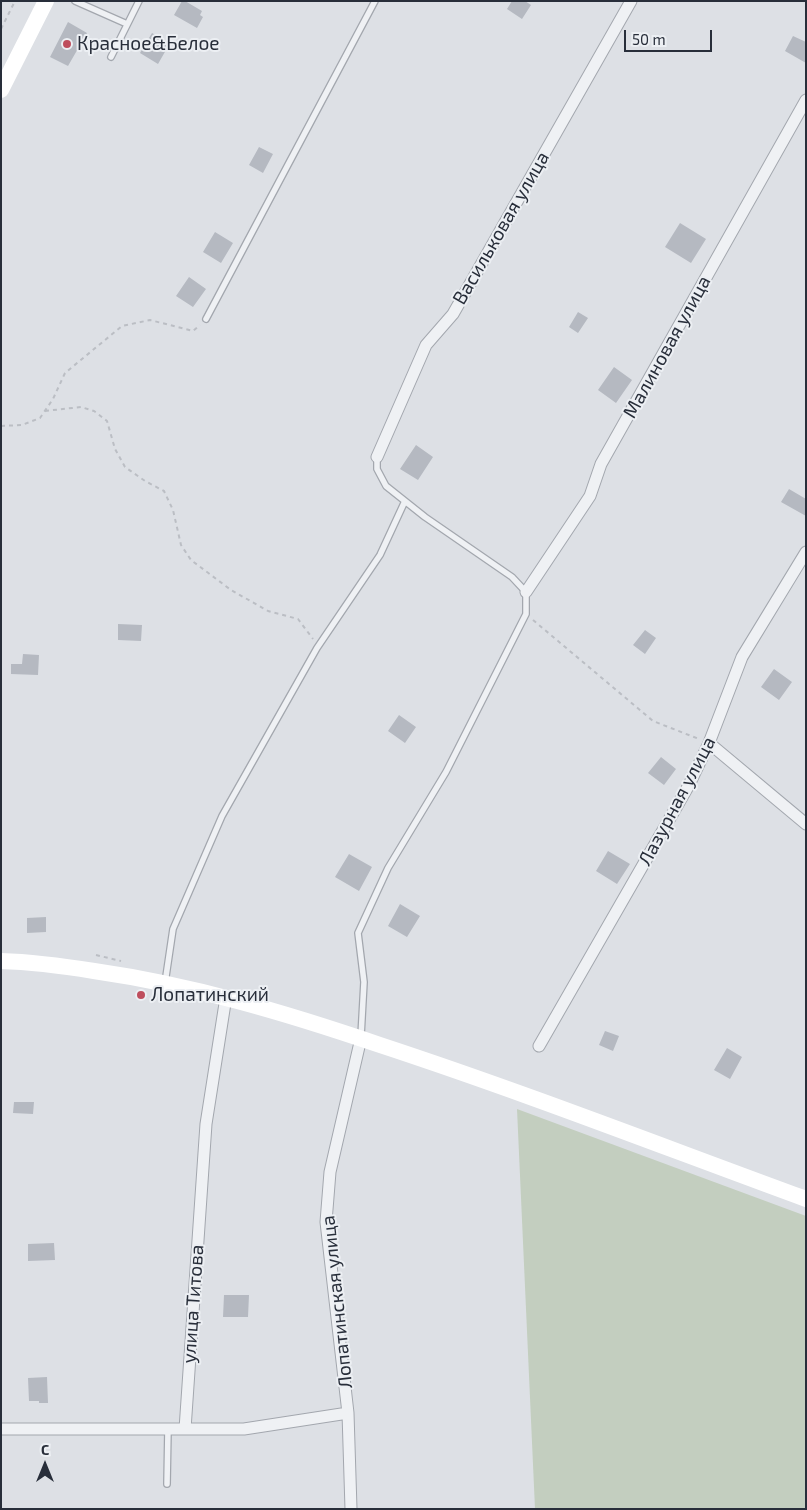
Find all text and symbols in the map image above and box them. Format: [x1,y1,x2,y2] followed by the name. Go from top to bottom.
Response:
[627,20,714,52] scale bar
[632,30,666,48] text: 50 m
[77,33,220,55] place label: Красное&Белое
[61,38,73,50] marker: Красное&Белое
[448,147,554,309] street label: Васильковая улица
[618,272,716,422] street label: Малиновая улица
[633,733,721,869] street label: Лазурная улица
[151,984,269,1006] place label: Лопатинский
[135,989,147,1001] marker: Лопатинский
[317,1214,357,1390] street label: Лопатинская улица
[177,1244,209,1364] street label: улица Титова
[20,1440,70,1490] north arrow
[41,1441,49,1458] text: С

